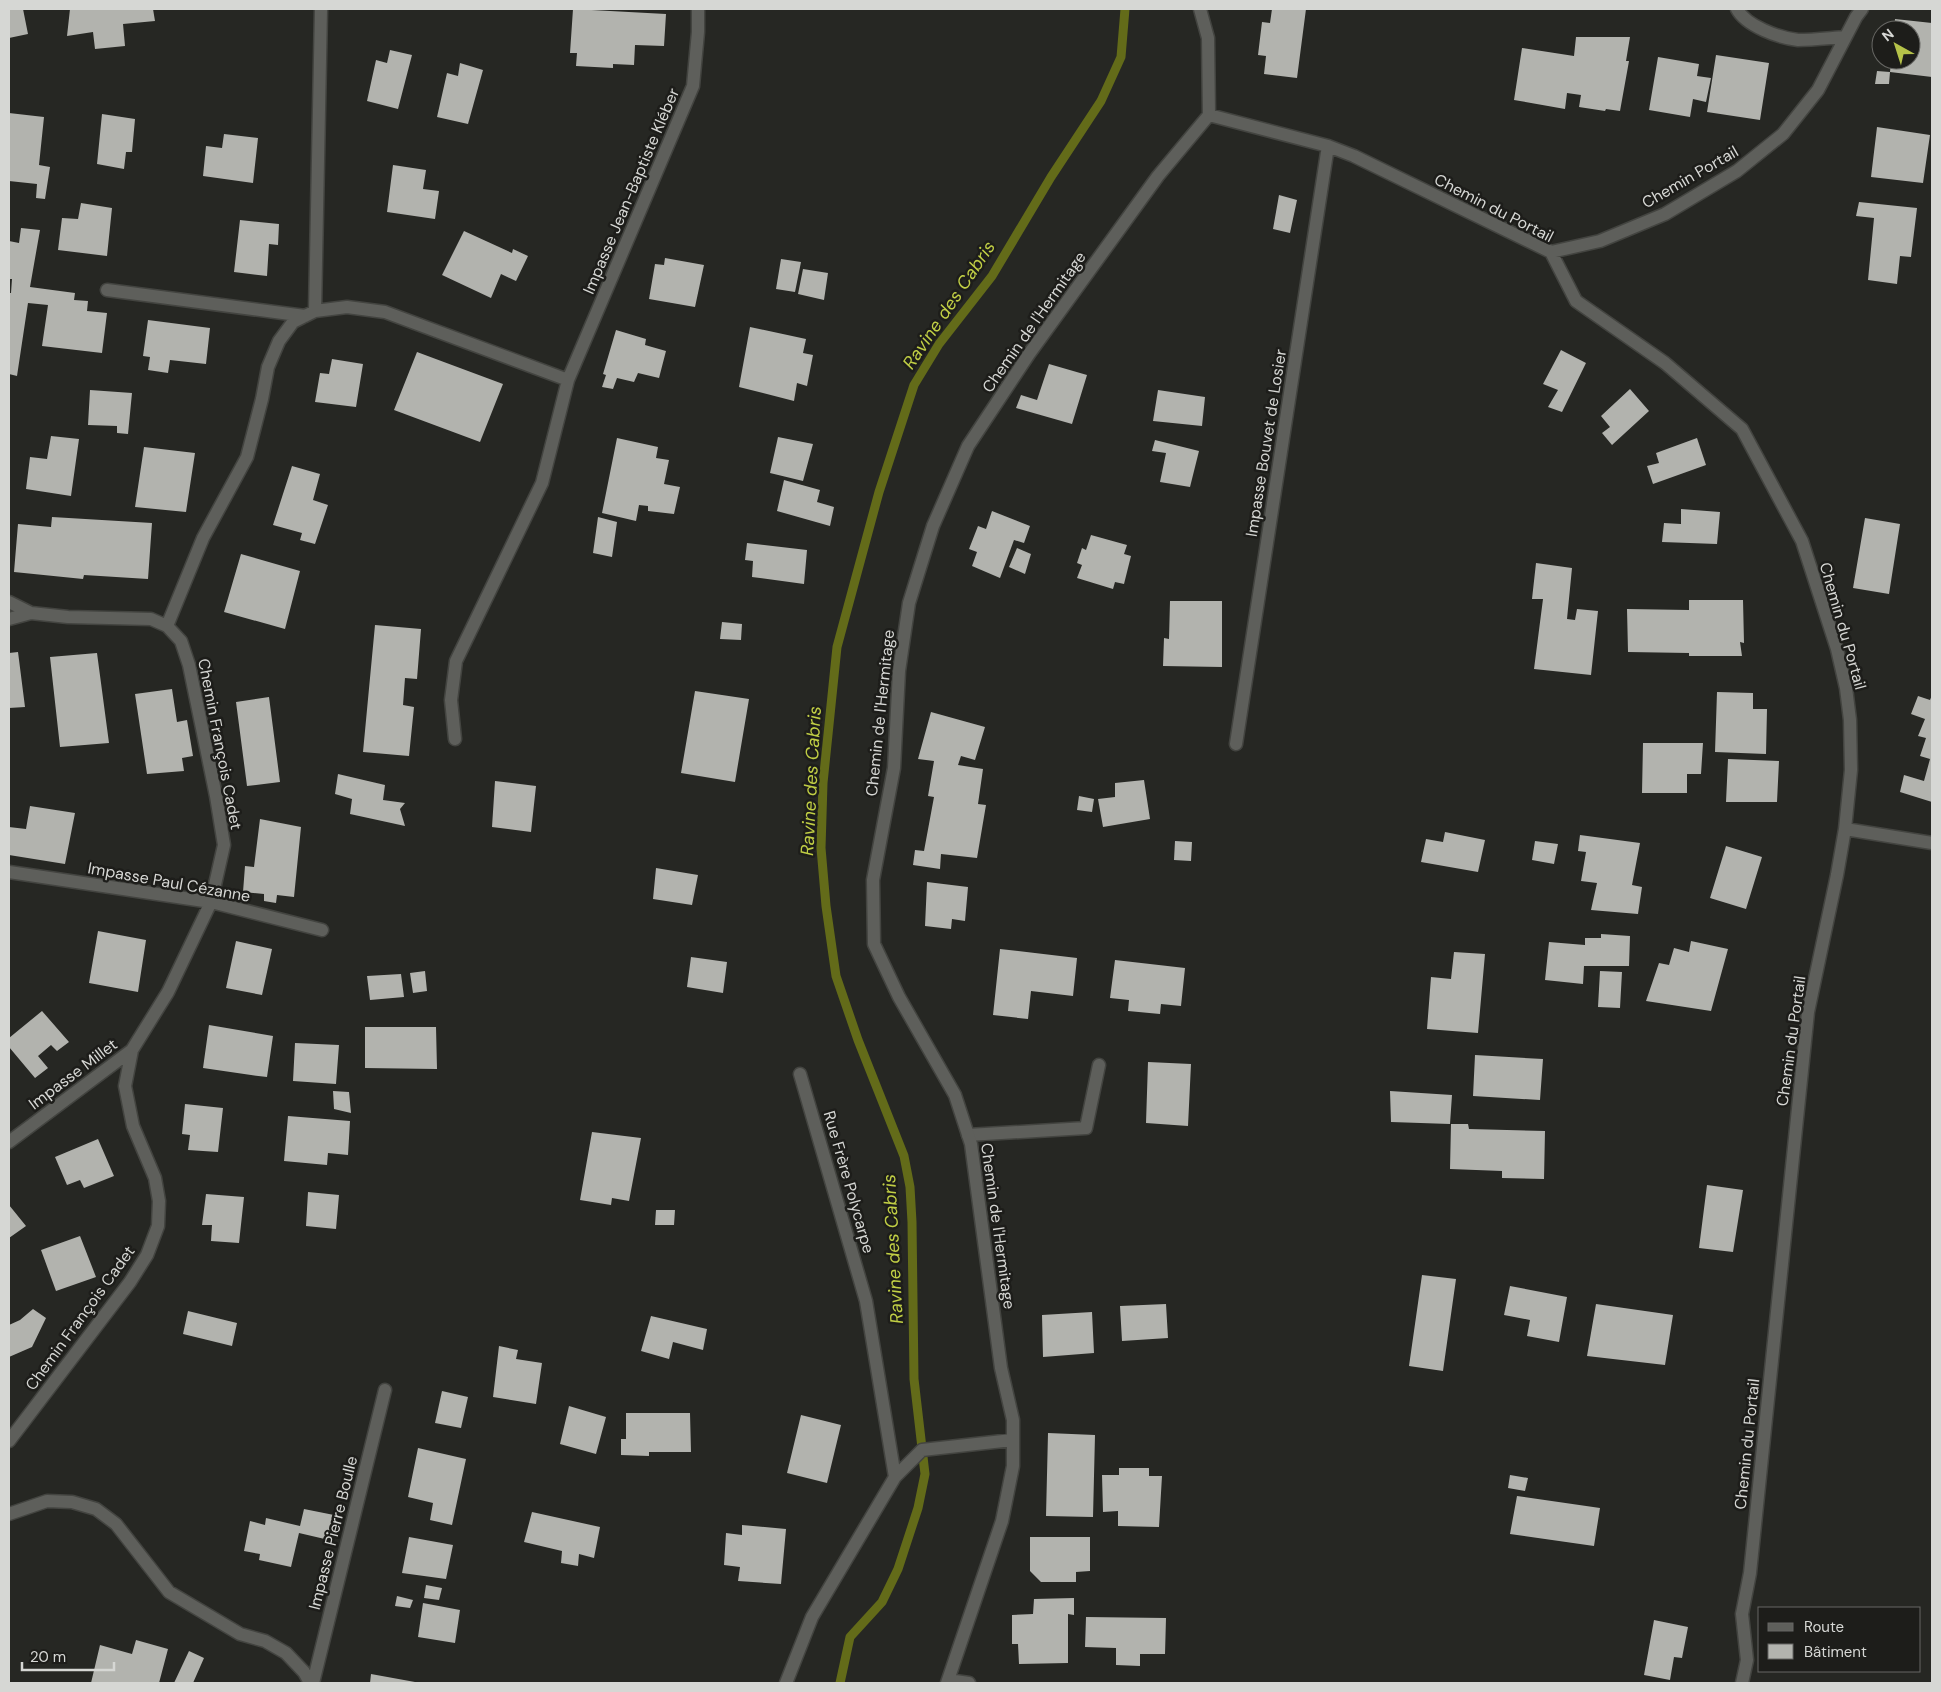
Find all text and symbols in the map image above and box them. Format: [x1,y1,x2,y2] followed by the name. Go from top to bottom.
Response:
[1871,20,1921,70] north arrow
[1878,25,1897,45] text: N
[578,85,684,297] street label: Impasse Jean-Baptiste Kléber
[1638,141,1742,213] street label: Chemin Portail
[1431,169,1557,247] street label: Chemin du Portail
[897,236,1001,374] water label: Ravine des Cabris
[977,247,1091,397] street label: Chemin de l'Hermitage
[1241,348,1291,538] street label: Impasse Bouvet de Losier
[1815,560,1871,692] street label: Chemin du Portail
[861,629,899,797] street label: Chemin de l'Hermitage
[193,657,247,831] street label: Chemin François Cadet
[795,706,827,856] water label: Ravine des Cabris
[86,857,252,907] street label: Impasse Paul Cézanne
[1771,974,1811,1108] street label: Chemin du Portail
[24,1034,122,1114] street label: Impasse Millet
[819,1108,879,1256] street label: Rue Frère Polycarpe
[976,1142,1020,1310] street label: Chemin de l'Hermitage
[877,1174,909,1324] water label: Ravine des Cabris
[20,1242,140,1394] street label: Chemin François Cadet
[1730,1378,1764,1510] street label: Chemin du Portail
[304,1454,362,1612] street label: Impasse Pierre Boulle
[1758,1607,1921,1672] legend
[1804,1617,1844,1637] text: Route
[22,1640,115,1672] scale bar
[1804,1642,1867,1662] text: Bâtiment
[30,1647,66,1667] text: 20 m

